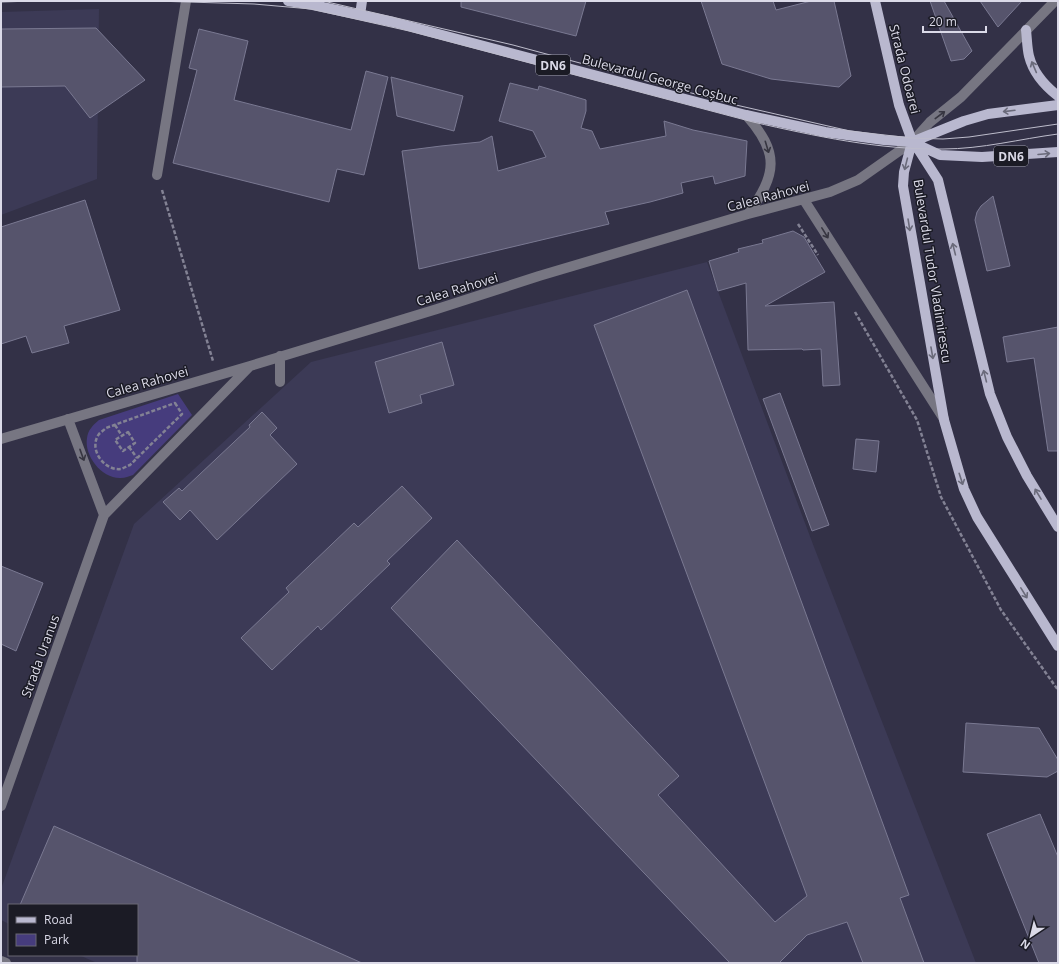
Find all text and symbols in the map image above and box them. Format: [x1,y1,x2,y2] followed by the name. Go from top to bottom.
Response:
[923,8,986,34] scale bar
[929,13,957,30] text: 20 m
[885,22,925,116] street label: Strada Odoarei
[580,50,740,108] street label: Bulevardul George Coșbuc
[536,55,570,75] road number: DN6
[1029,62,1037,74] one-way arrow
[1003,108,1016,115] one-way arrow
[934,111,945,119] one-way arrow
[764,140,771,153] one-way arrow
[994,146,1028,166] road number: DN6
[1037,150,1050,157] one-way arrow
[902,157,910,170] one-way arrow
[725,176,811,216] street label: Calea Rahovei
[910,178,956,364] street label: Bulevardul Tudor Vladimirescu
[905,218,913,231] one-way arrow
[821,227,829,239] one-way arrow
[950,243,958,256] one-way arrow
[414,268,500,310] street label: Calea Rahovei
[928,346,936,359] one-way arrow
[104,362,190,402] street label: Calea Rahovei
[981,369,989,382] one-way arrow
[78,449,86,461] one-way arrow
[958,473,965,486] one-way arrow
[1034,489,1042,500] one-way arrow
[1020,587,1028,598] one-way arrow
[17,612,63,700] street label: Strada Uranus
[8,904,138,956] legend
[44,911,73,928] text: Road
[1011,916,1051,956] north arrow
[44,931,70,948] text: Park
[1017,936,1033,953] text: N

